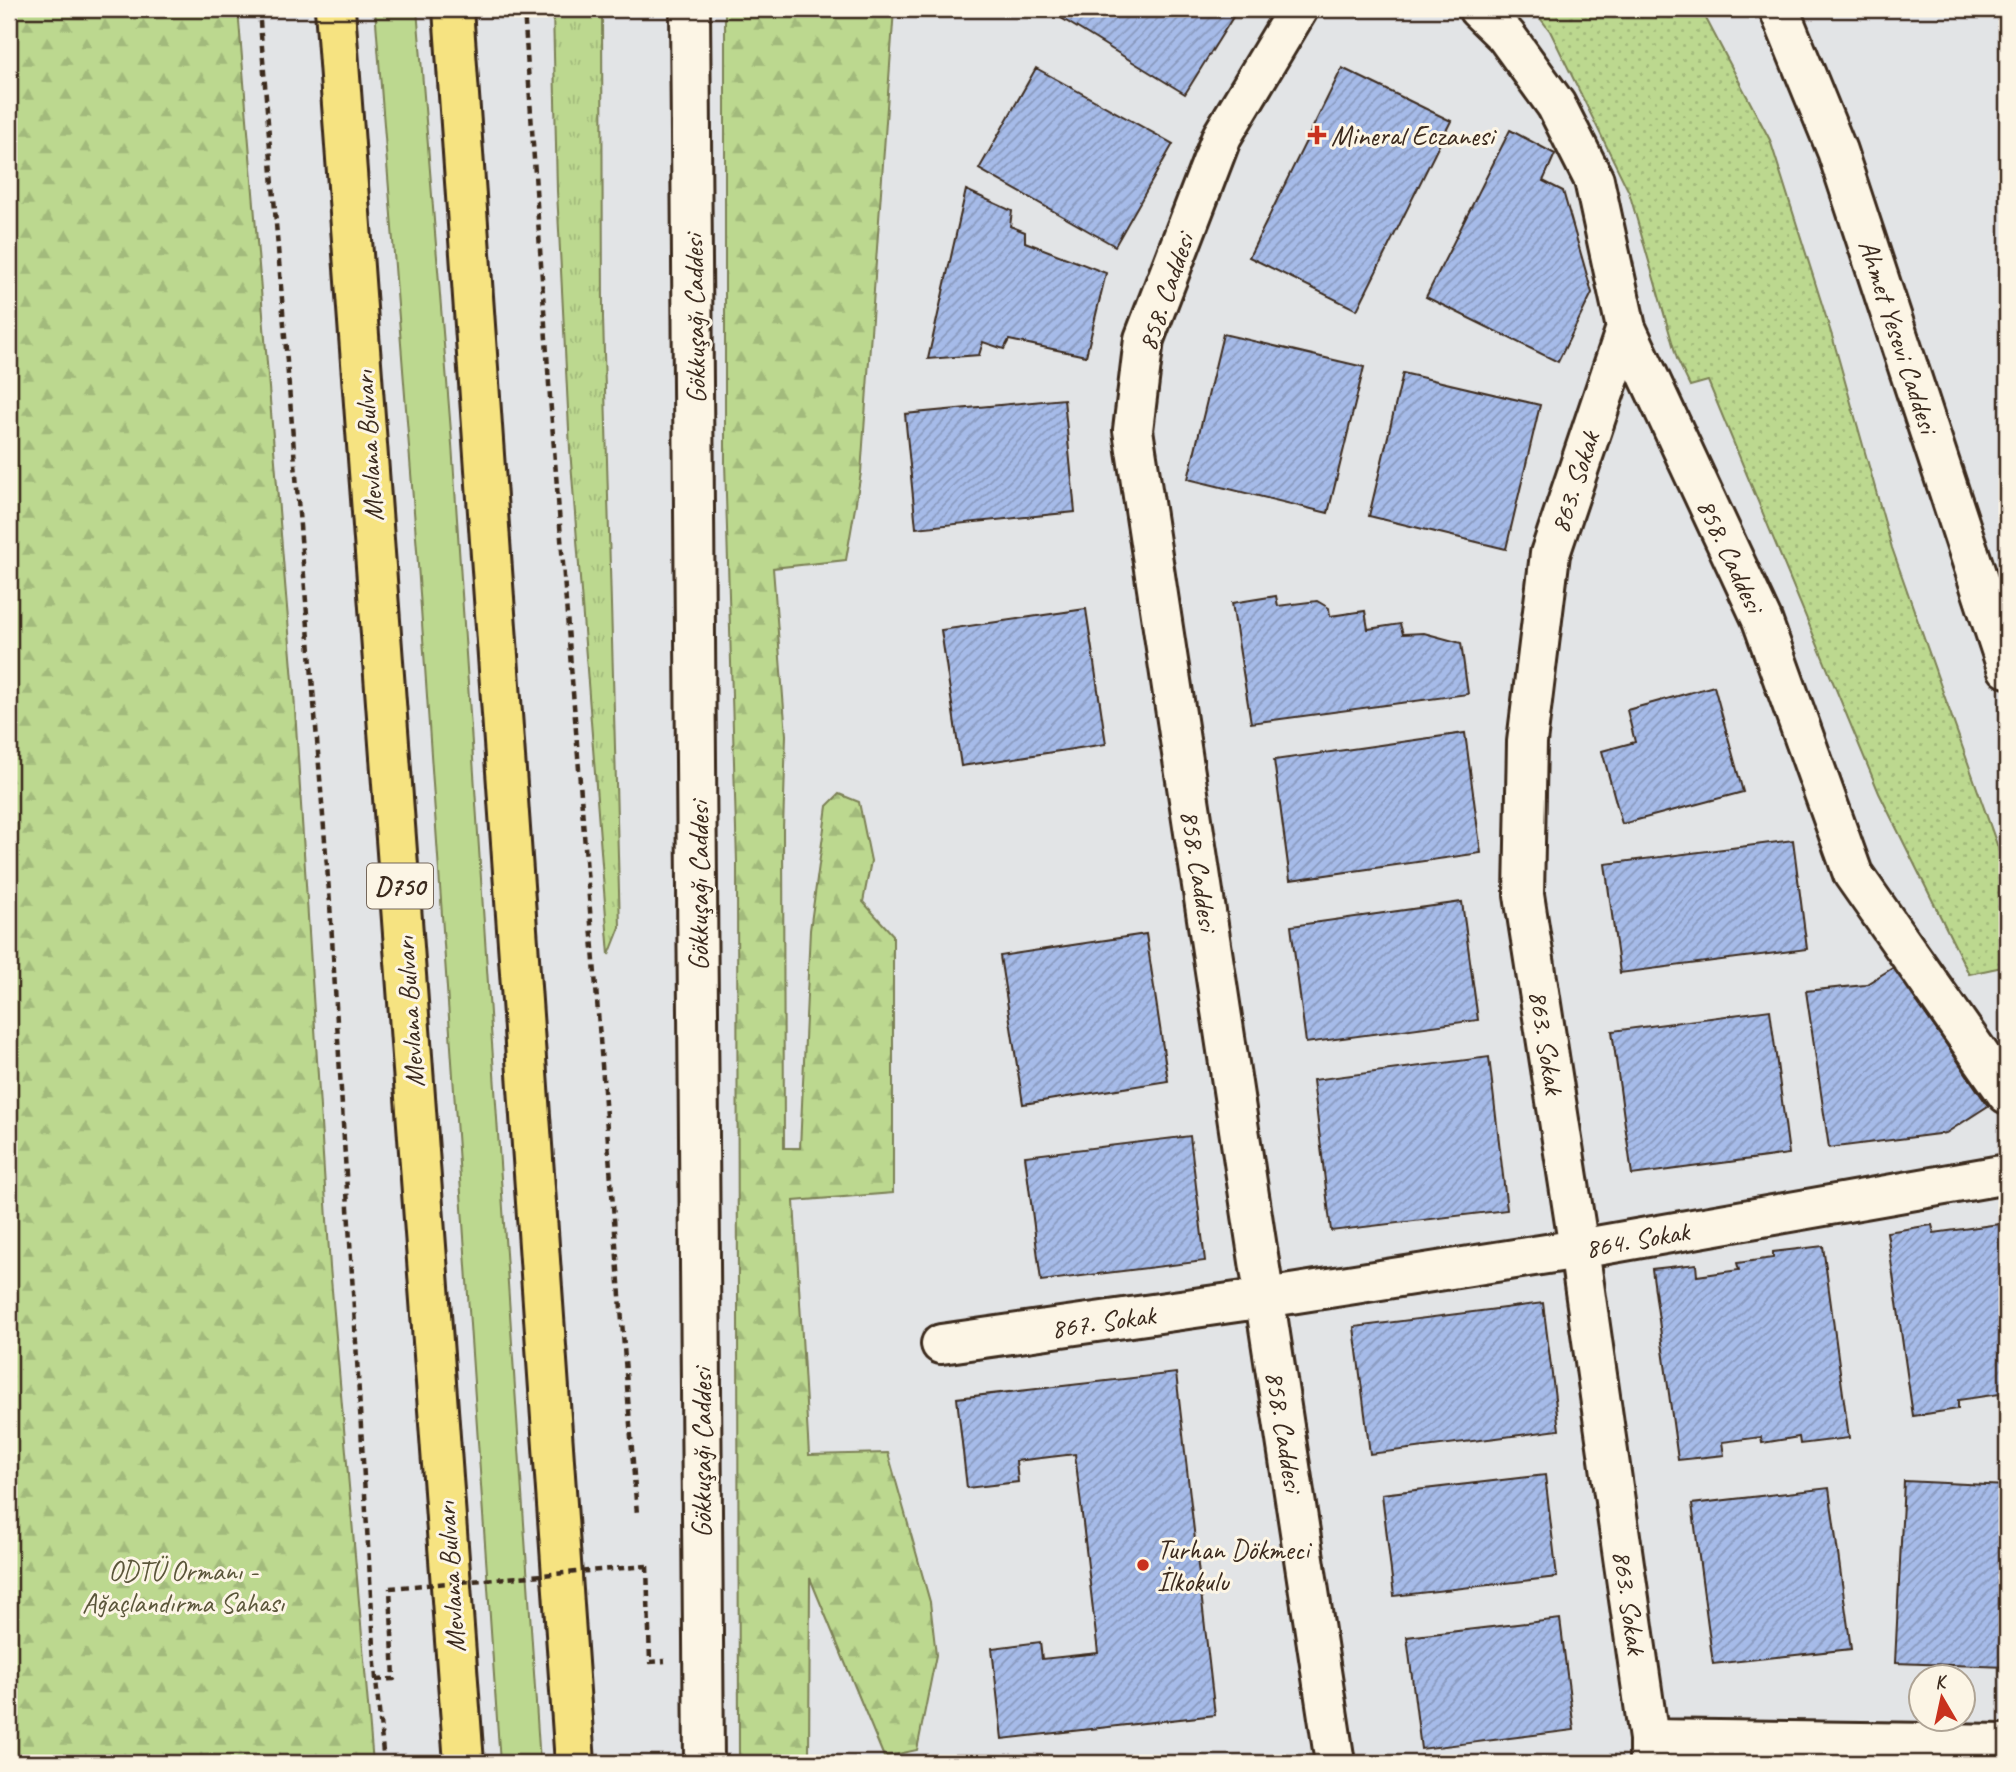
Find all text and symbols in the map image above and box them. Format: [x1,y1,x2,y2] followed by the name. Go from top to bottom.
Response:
[1331,118,1498,153] place label: Mineral Eczanesi
[1309,127,1325,143] marker: Mineral Eczanesi
[1129,225,1203,355] street label: 858. Caddesi
[675,230,713,404] street label: Gökkuşağı Caddesi
[1851,235,1947,441] street label: Ahmet Yesevi Caddesi
[346,368,391,523] street label: Mevlana Bulvarı
[1542,425,1608,538] street label: 863. Sokak
[1689,493,1774,621] street label: 858. Caddesi
[681,798,716,971] street label: Gökkuşağı Caddesi
[1173,807,1227,937] street label: 858. Caddesi
[367,864,433,908] road number: D750
[387,934,432,1089] street label: Mevlana Bulvarı
[1521,987,1572,1098] street label: 863. Sokak
[1582,1213,1694,1266] street label: 864. Sokak
[1049,1297,1159,1346] street label: 867. Sokak
[684,1365,719,1538] street label: Gökkuşağı Caddesi
[1258,1368,1312,1498] street label: 858. Caddesi
[428,1499,473,1654] street label: Mevlana Bulvarı
[1157,1532,1313,1599] place label: Turhan Dökmeci İlkokulu
[1605,1548,1654,1658] street label: 863. Sokak
[82,1553,286,1620] park label: ODTÜ Ormanı - Ağaçlandırma Sahası
[1135,1557,1151,1573] marker: Turhan Dökmeci İlkokulu
[1908,1664,1978,1734] north arrow
[1933,1669,1950,1695] text: K

